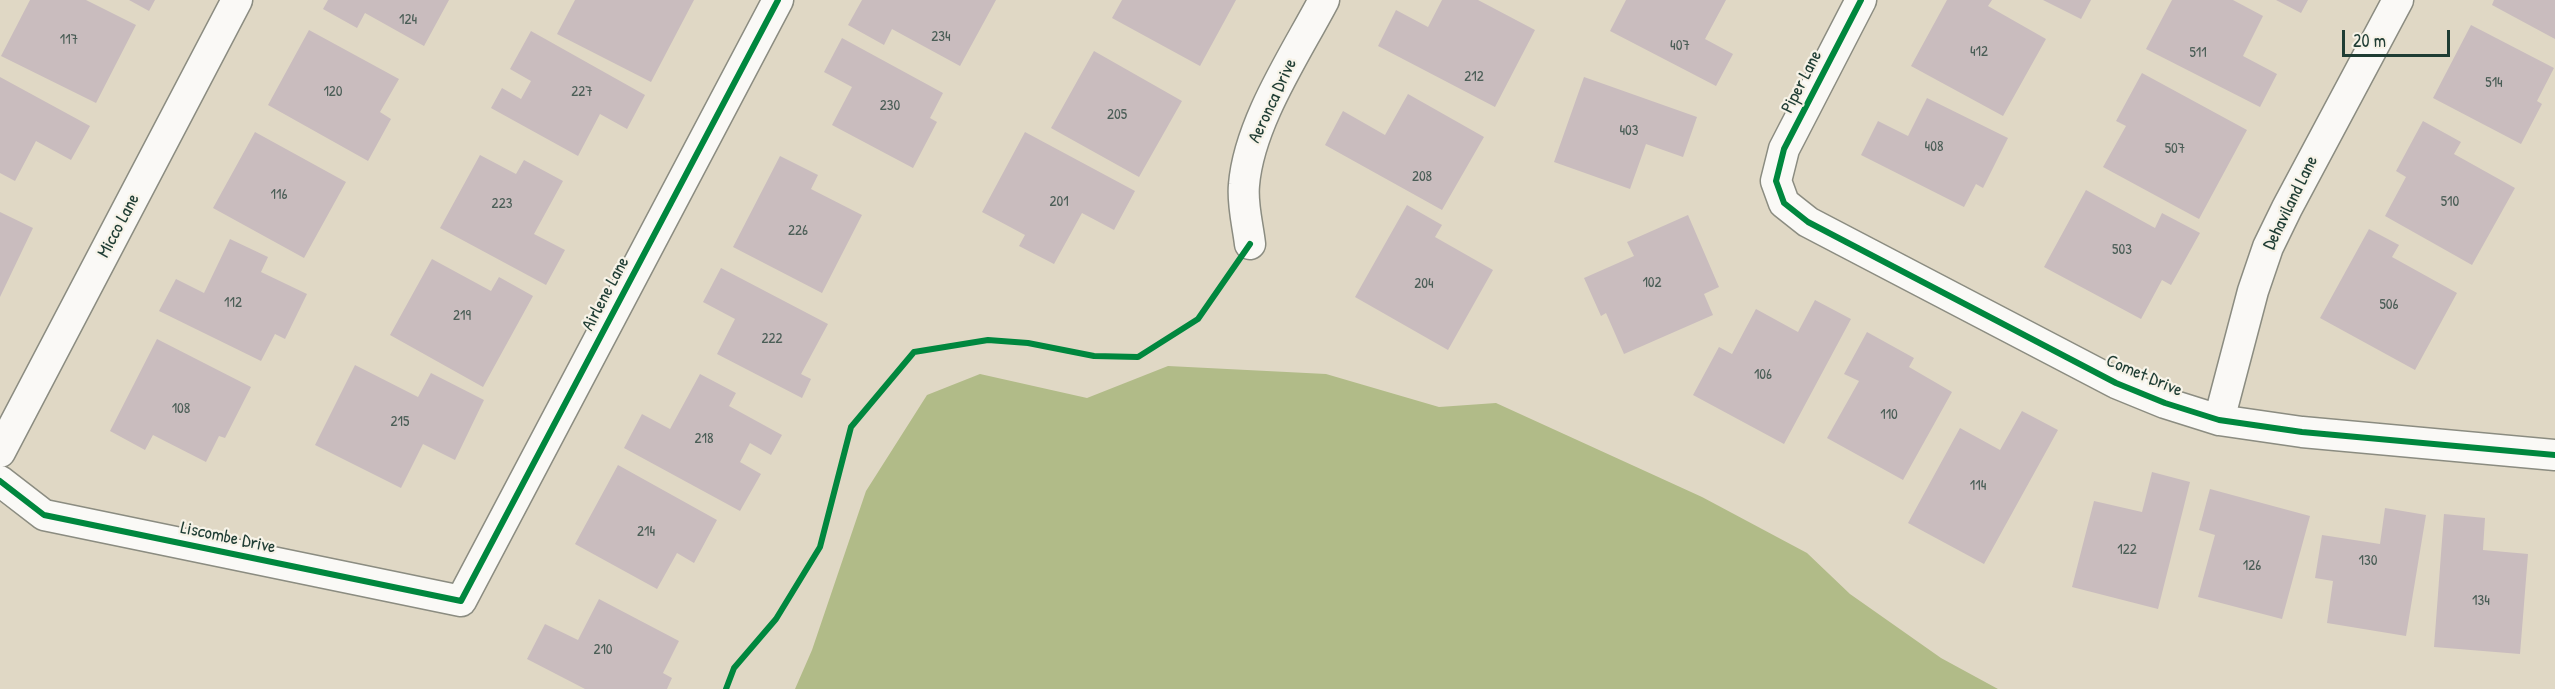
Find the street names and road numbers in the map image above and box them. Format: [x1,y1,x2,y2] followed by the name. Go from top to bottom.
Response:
[1777,47,1827,117] street label: Piper Lane
[1244,56,1302,146] street label: Aeronca Drive
[2259,153,2323,253] street label: Dehaviland Lane
[93,190,145,262] street label: Micco Lane
[578,254,634,334] street label: Airlene Lane
[2103,350,2185,402] street label: Comet Drive
[178,517,278,559] street label: Liscombe Drive

